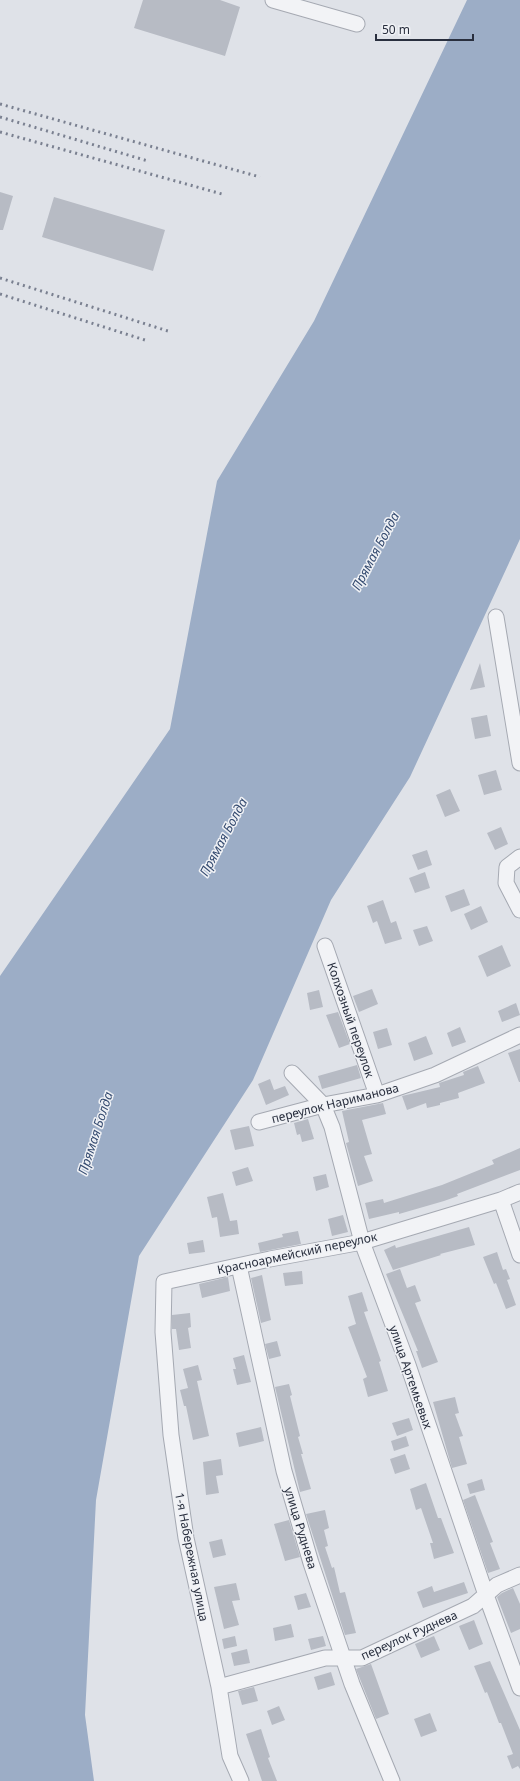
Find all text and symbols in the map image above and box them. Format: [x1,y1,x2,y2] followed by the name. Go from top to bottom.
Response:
[376,16,473,42] scale bar
[382,21,410,38] text: 50 m
[347,508,403,593] water label: Прямая Болда
[195,794,251,879] water label: Прямая Болда
[323,960,379,1080] street label: Колхозный переулок
[270,1079,400,1127] street label: переулок Нариманова
[73,1089,117,1177] water label: Прямая Болда
[216,1228,379,1278] street label: Красноармейский переулок
[385,1323,437,1432] street label: улица Артемьевых
[281,1485,321,1571] street label: улица Руднева
[171,1491,213,1623] street label: 1-я Набережная улица
[358,1606,460,1664] street label: переулок Руднева

